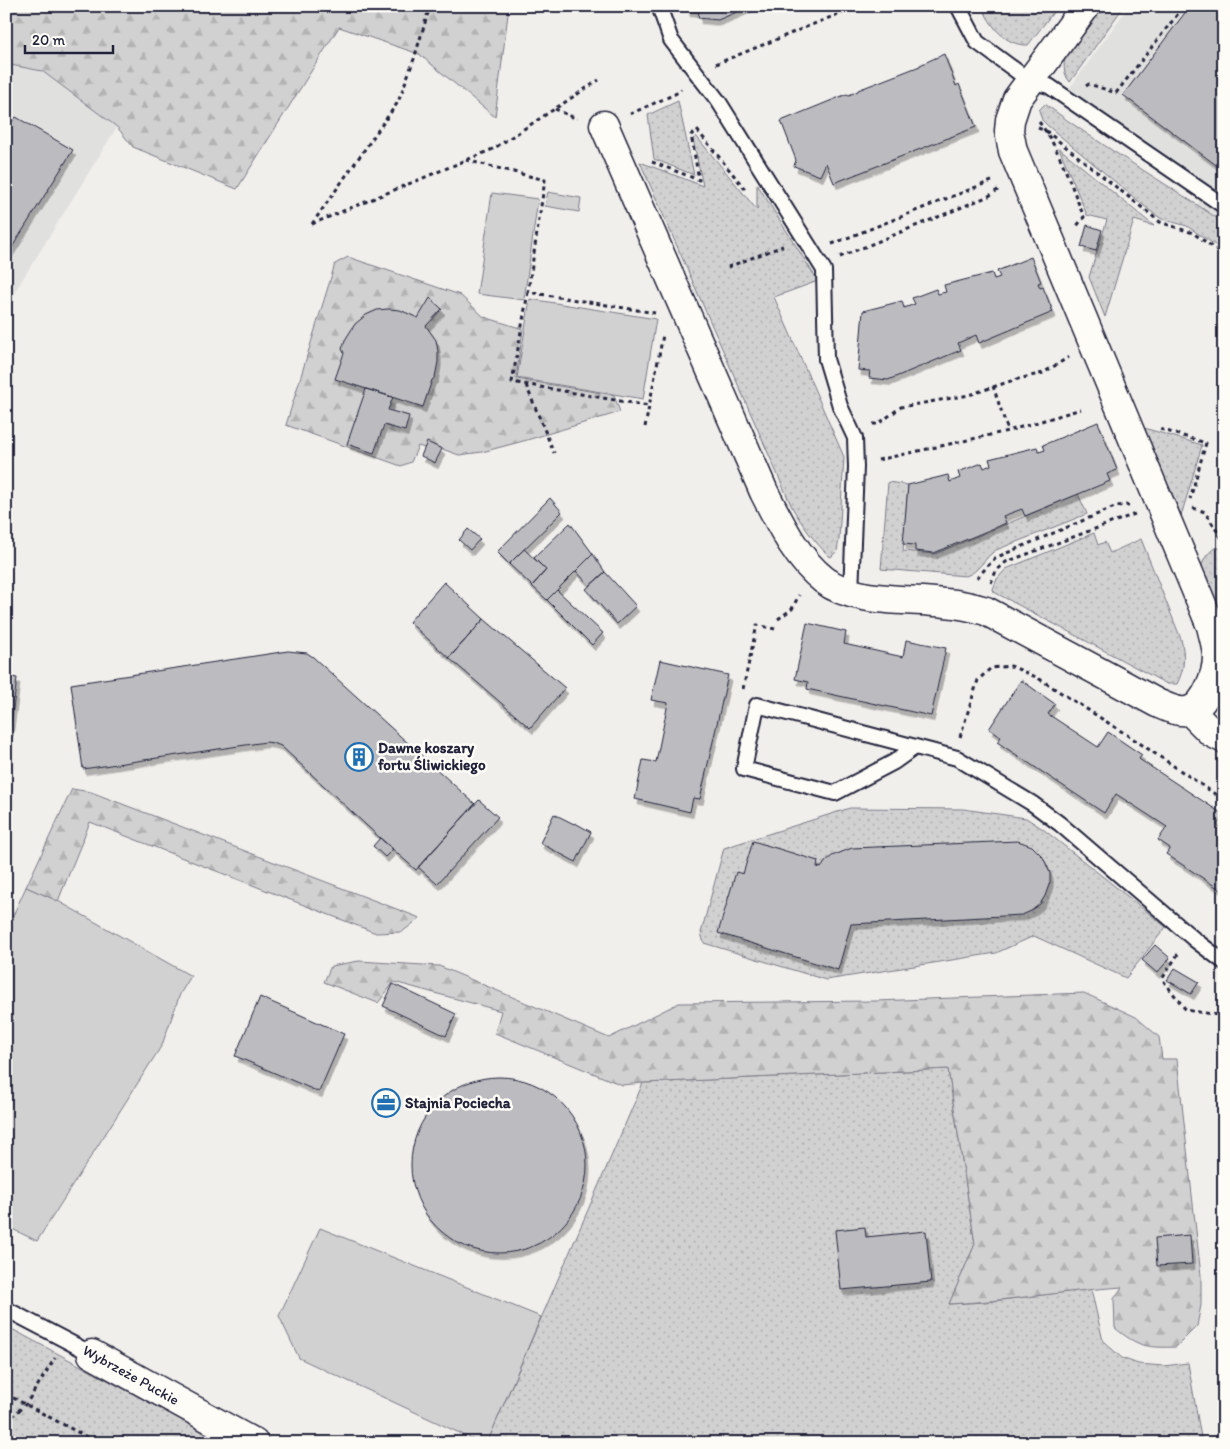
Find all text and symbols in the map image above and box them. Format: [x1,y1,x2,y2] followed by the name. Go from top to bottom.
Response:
[25,22,112,54] scale bar
[32,31,66,49] text: 20 m
[378,739,486,775] place label: Dawne koszary fortu Śliwickiego
[344,742,374,772] building icon: Dawne koszary fortu Śliwickiego
[371,1088,401,1118] office icon: Stajnia Pociecha
[405,1094,511,1113] place label: Stajnia Pociecha
[80,1341,182,1409] street label: Wybrzeże Puckie

